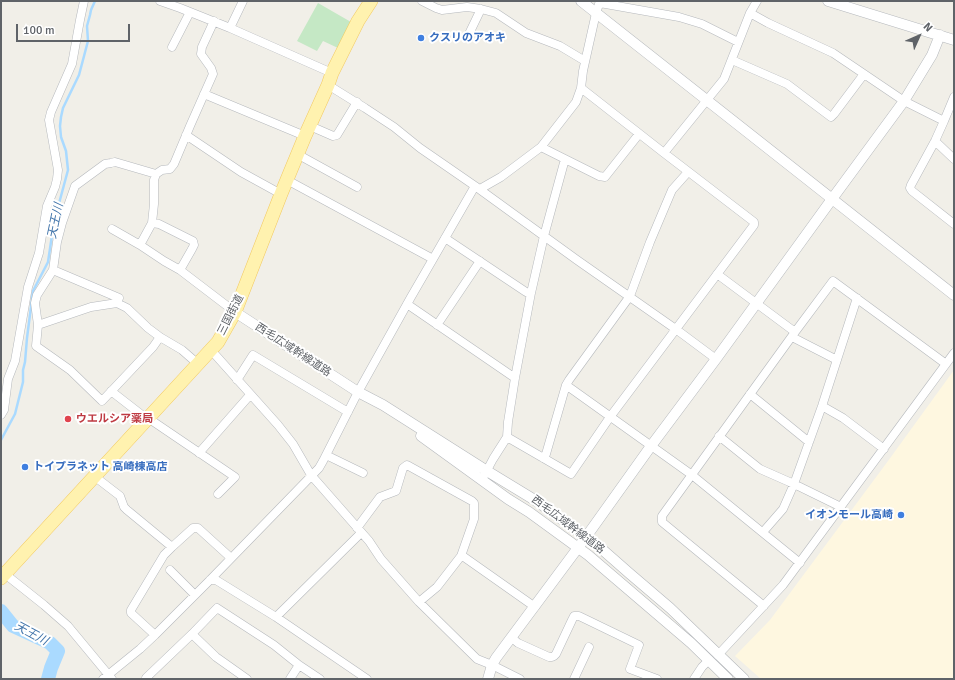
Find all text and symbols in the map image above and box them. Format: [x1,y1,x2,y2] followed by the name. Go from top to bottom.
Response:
[18,16,132,42] scale bar
[899,16,939,56] north arrow
[921,20,935,34] text: N
[23,23,55,38] text: 100 m
[429,31,506,45] place label: クスリのアオキ
[416,33,426,43] marker: クスリのアオキ
[45,202,67,240] water label: 天王川
[215,292,247,338] street label: 三国街道
[253,321,333,379] street label: 西毛広域幹線道路
[76,412,153,426] place label: ウエルシア薬局
[63,414,73,424] marker: ウエルシア薬局
[33,460,167,474] place label: トイプラネット 高崎棟高店
[20,462,30,472] marker: トイプラネット 高崎棟高店
[529,493,607,557] street label: 西毛広域幹線道路
[805,508,893,522] place label: イオンモール高崎
[896,510,906,520] marker: イオンモール高崎
[12,619,50,649] water label: 天王川

